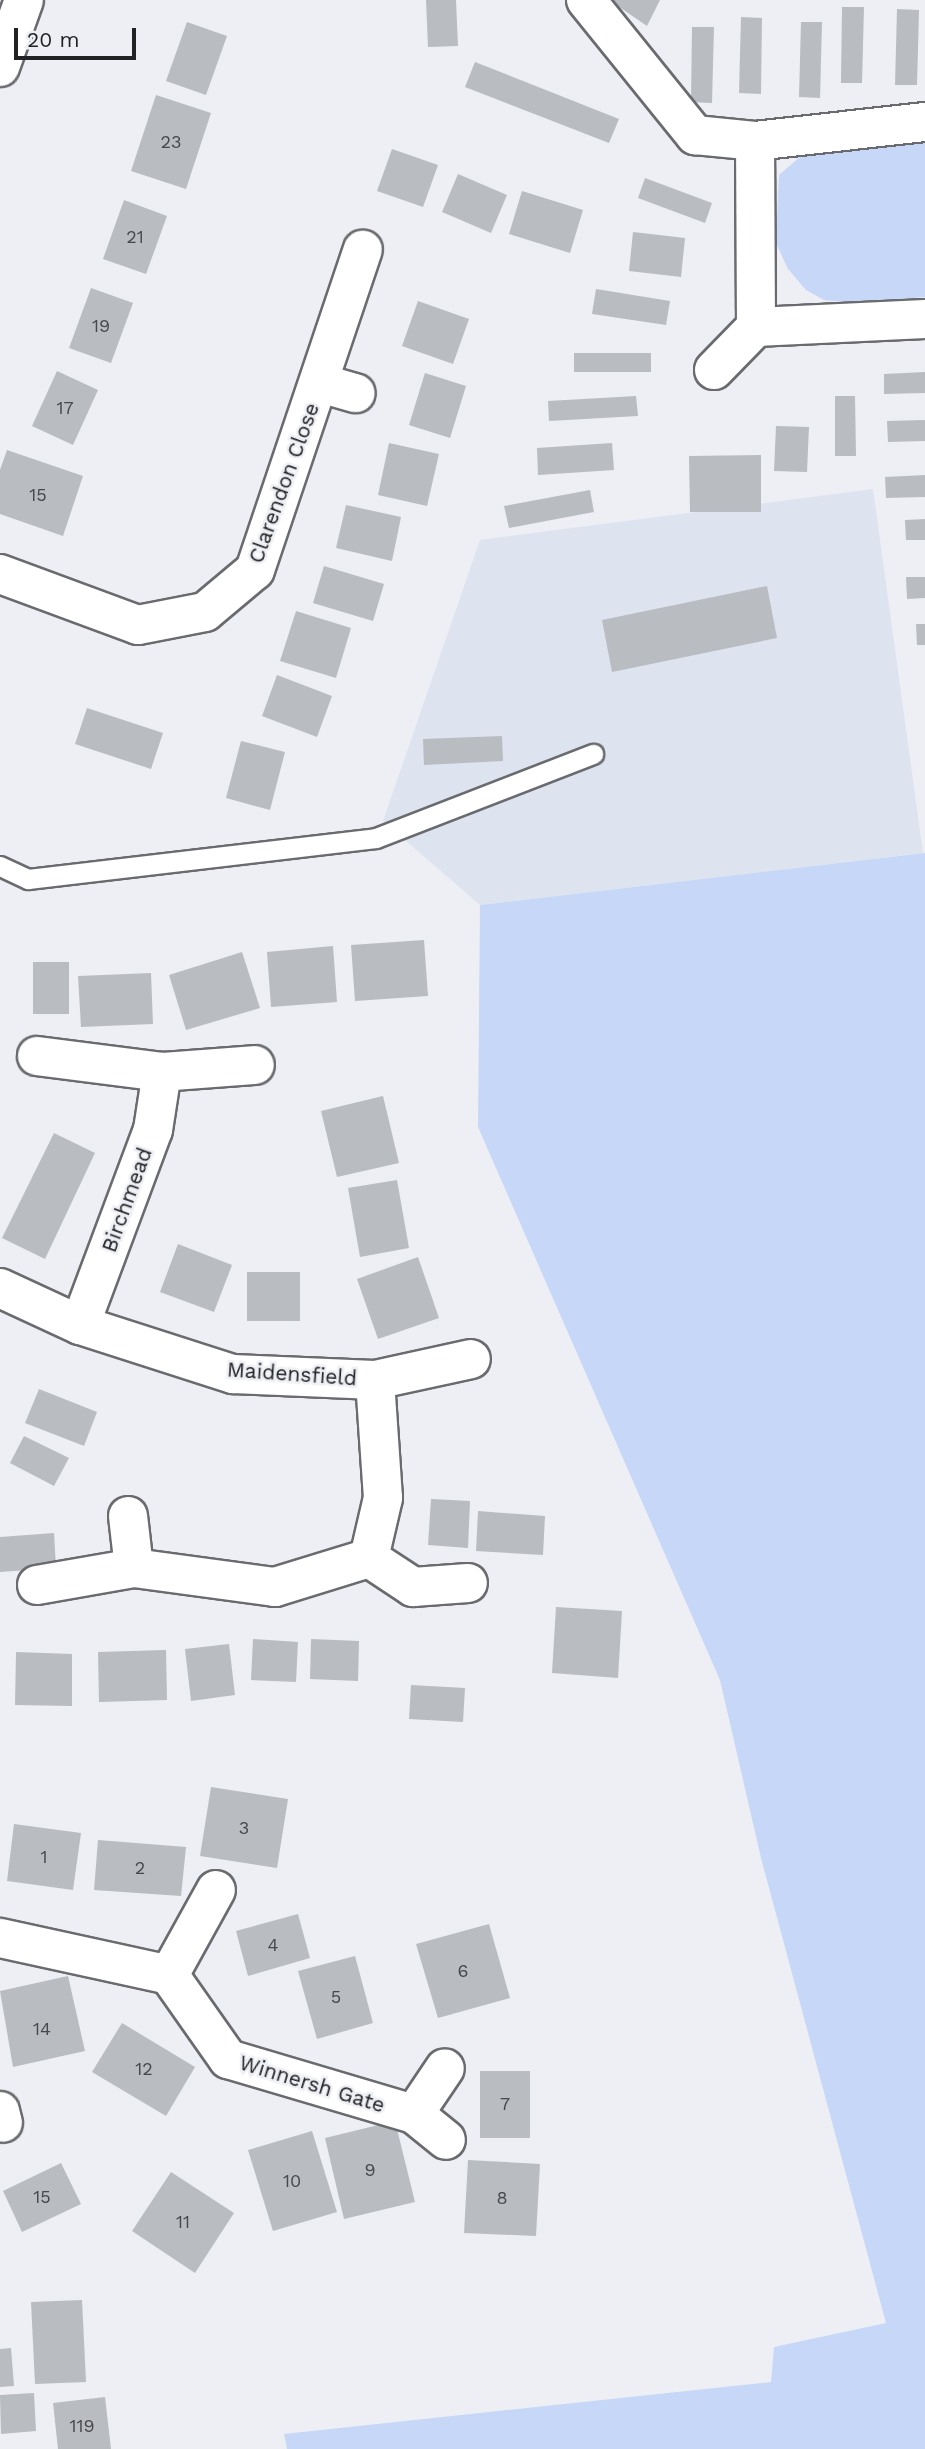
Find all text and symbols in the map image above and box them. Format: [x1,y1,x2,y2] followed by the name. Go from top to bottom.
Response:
[18,14,140,58] scale bar
[27,27,79,52] text: 20 m
[161,131,181,153] house number: 23
[126,226,144,248] house number: 21
[92,315,110,337] house number: 19
[56,397,74,419] house number: 17
[243,399,325,567] street label: Clarendon Close
[29,484,47,506] house number: 15
[96,1144,158,1256] street label: Birchmead
[226,1357,358,1391] street label: Maidensfield
[239,1817,249,1839] house number: 3
[40,1846,48,1868] house number: 1
[135,1857,145,1879] house number: 2
[268,1934,278,1956] house number: 4
[458,1960,468,1982] house number: 6
[331,1986,341,2008] house number: 5
[33,2018,51,2040] house number: 14
[236,2050,388,2118] street label: Winnersh Gate
[135,2058,153,2080] house number: 12
[500,2093,510,2115] house number: 7
[364,2159,376,2181] house number: 9
[283,2170,301,2192] house number: 10
[33,2186,51,2208] house number: 15
[496,2187,508,2209] house number: 8
[176,2211,190,2233] house number: 11
[69,2415,95,2437] house number: 119

